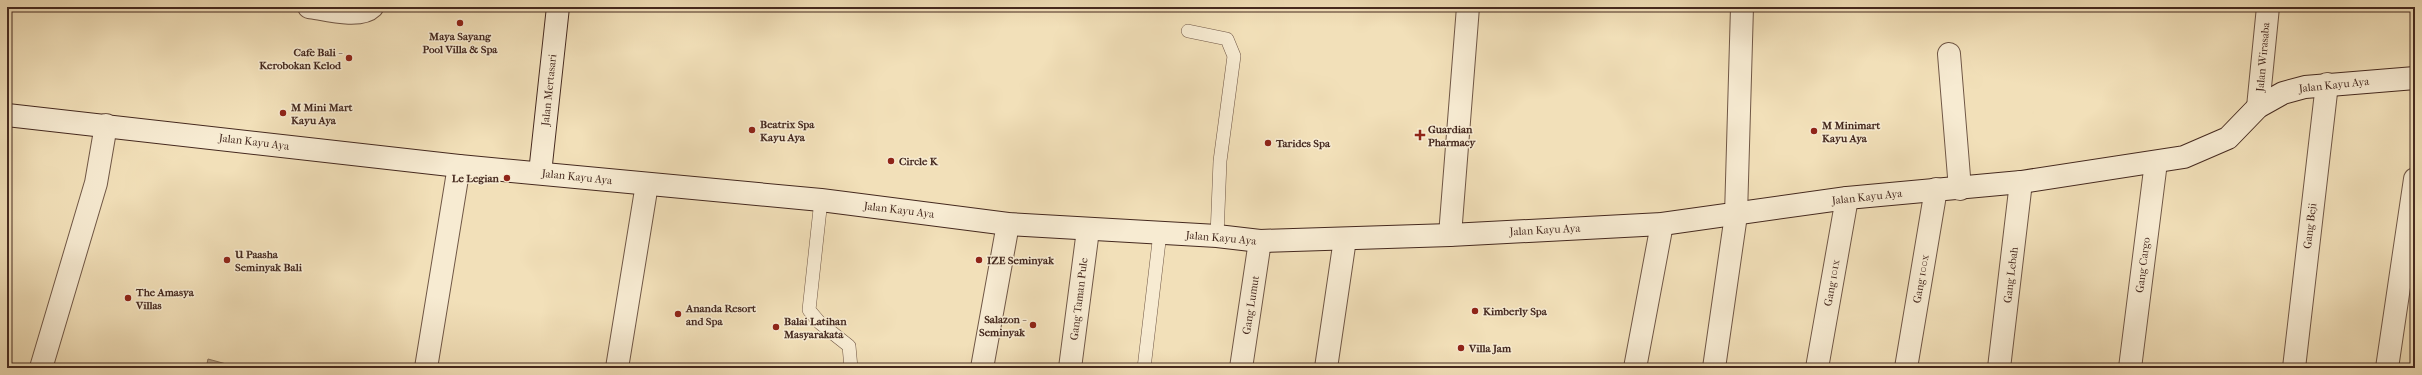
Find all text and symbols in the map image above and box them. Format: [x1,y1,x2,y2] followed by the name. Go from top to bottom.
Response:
[455,18,465,28] marker: Maya Sayang Pool Villa & Spa
[2253,21,2273,93] street label: Jalan Wirasaba
[423,30,498,56] place label: Maya Sayang Pool Villa & Spa
[259,46,343,72] place label: Cafe Bali - Kerobokan Kelod
[344,53,354,63] marker: Cafe Bali - Kerobokan Kelod
[539,53,559,128] street label: Jalan Mertasari
[2297,75,2371,95] street label: Jalan Kayu Aya
[290,101,354,127] place label: M Mini Mart Kayu Aya
[278,108,288,118] marker: M Mini Mart Kayu Aya
[760,118,815,144] place label: Beatrix Spa Kayu Aya
[1821,119,1881,145] place label: M Minimart Kayu Aya
[1428,123,1477,149] place label: Guardian Pharmacy
[747,125,757,135] marker: Beatrix Spa Kayu Aya
[1809,126,1819,136] marker: M Minimart Kayu Aya
[1415,130,1425,140] marker: Guardian Pharmacy
[217,131,291,153] street label: Jalan Kayu Aya
[1275,137,1331,150] place label: Tarides Spa
[1263,138,1273,148] marker: Tarides Spa
[899,155,939,168] place label: Circle K
[886,156,896,166] marker: Circle K
[540,167,614,187] street label: Jalan Kayu Aya
[452,172,500,185] place label: Le Legian
[502,173,512,183] marker: Le Legian
[1830,187,1904,207] street label: Jalan Kayu Aya
[862,199,936,221] street label: Jalan Kayu Aya
[2301,202,2319,250] street label: Gang Beji
[1508,222,1582,238] street label: Jalan Kayu Aya
[1184,228,1258,248] street label: Jalan Kayu Aya
[2133,236,2153,294] street label: Gang Cargo
[2001,245,2021,304] street label: Gang Lebah
[234,248,303,274] place label: U Paasha Seminyak Bali
[1910,253,1932,304] street label: Gang 100x
[987,254,1054,267] place label: IZE Seminyak
[222,255,232,265] marker: U Paasha Seminyak Bali
[974,255,984,265] marker: IZE Seminyak
[1067,256,1091,341] street label: Gang Taman Pule
[1822,258,1843,307] street label: Gang 101x
[1240,275,1262,335] street label: Gang Lumut
[135,286,195,312] place label: The Amasya Villas
[123,293,133,303] marker: The Amasya Villas
[685,302,757,328] place label: Ananda Resort and Spa
[1483,305,1548,318] place label: Kimberly Spa
[1470,306,1480,316] marker: Kimberly Spa
[673,309,683,319] marker: Ananda Resort and Spa
[979,313,1027,339] place label: Salazon - Seminyak
[783,315,847,341] place label: Balai Latihan Masyarakata
[1028,320,1038,330] marker: Salazon - Seminyak
[771,322,781,332] marker: Balai Latihan Masyarakata
[1468,342,1512,355] place label: Villa Jam
[1456,343,1466,353] marker: Villa Jam

